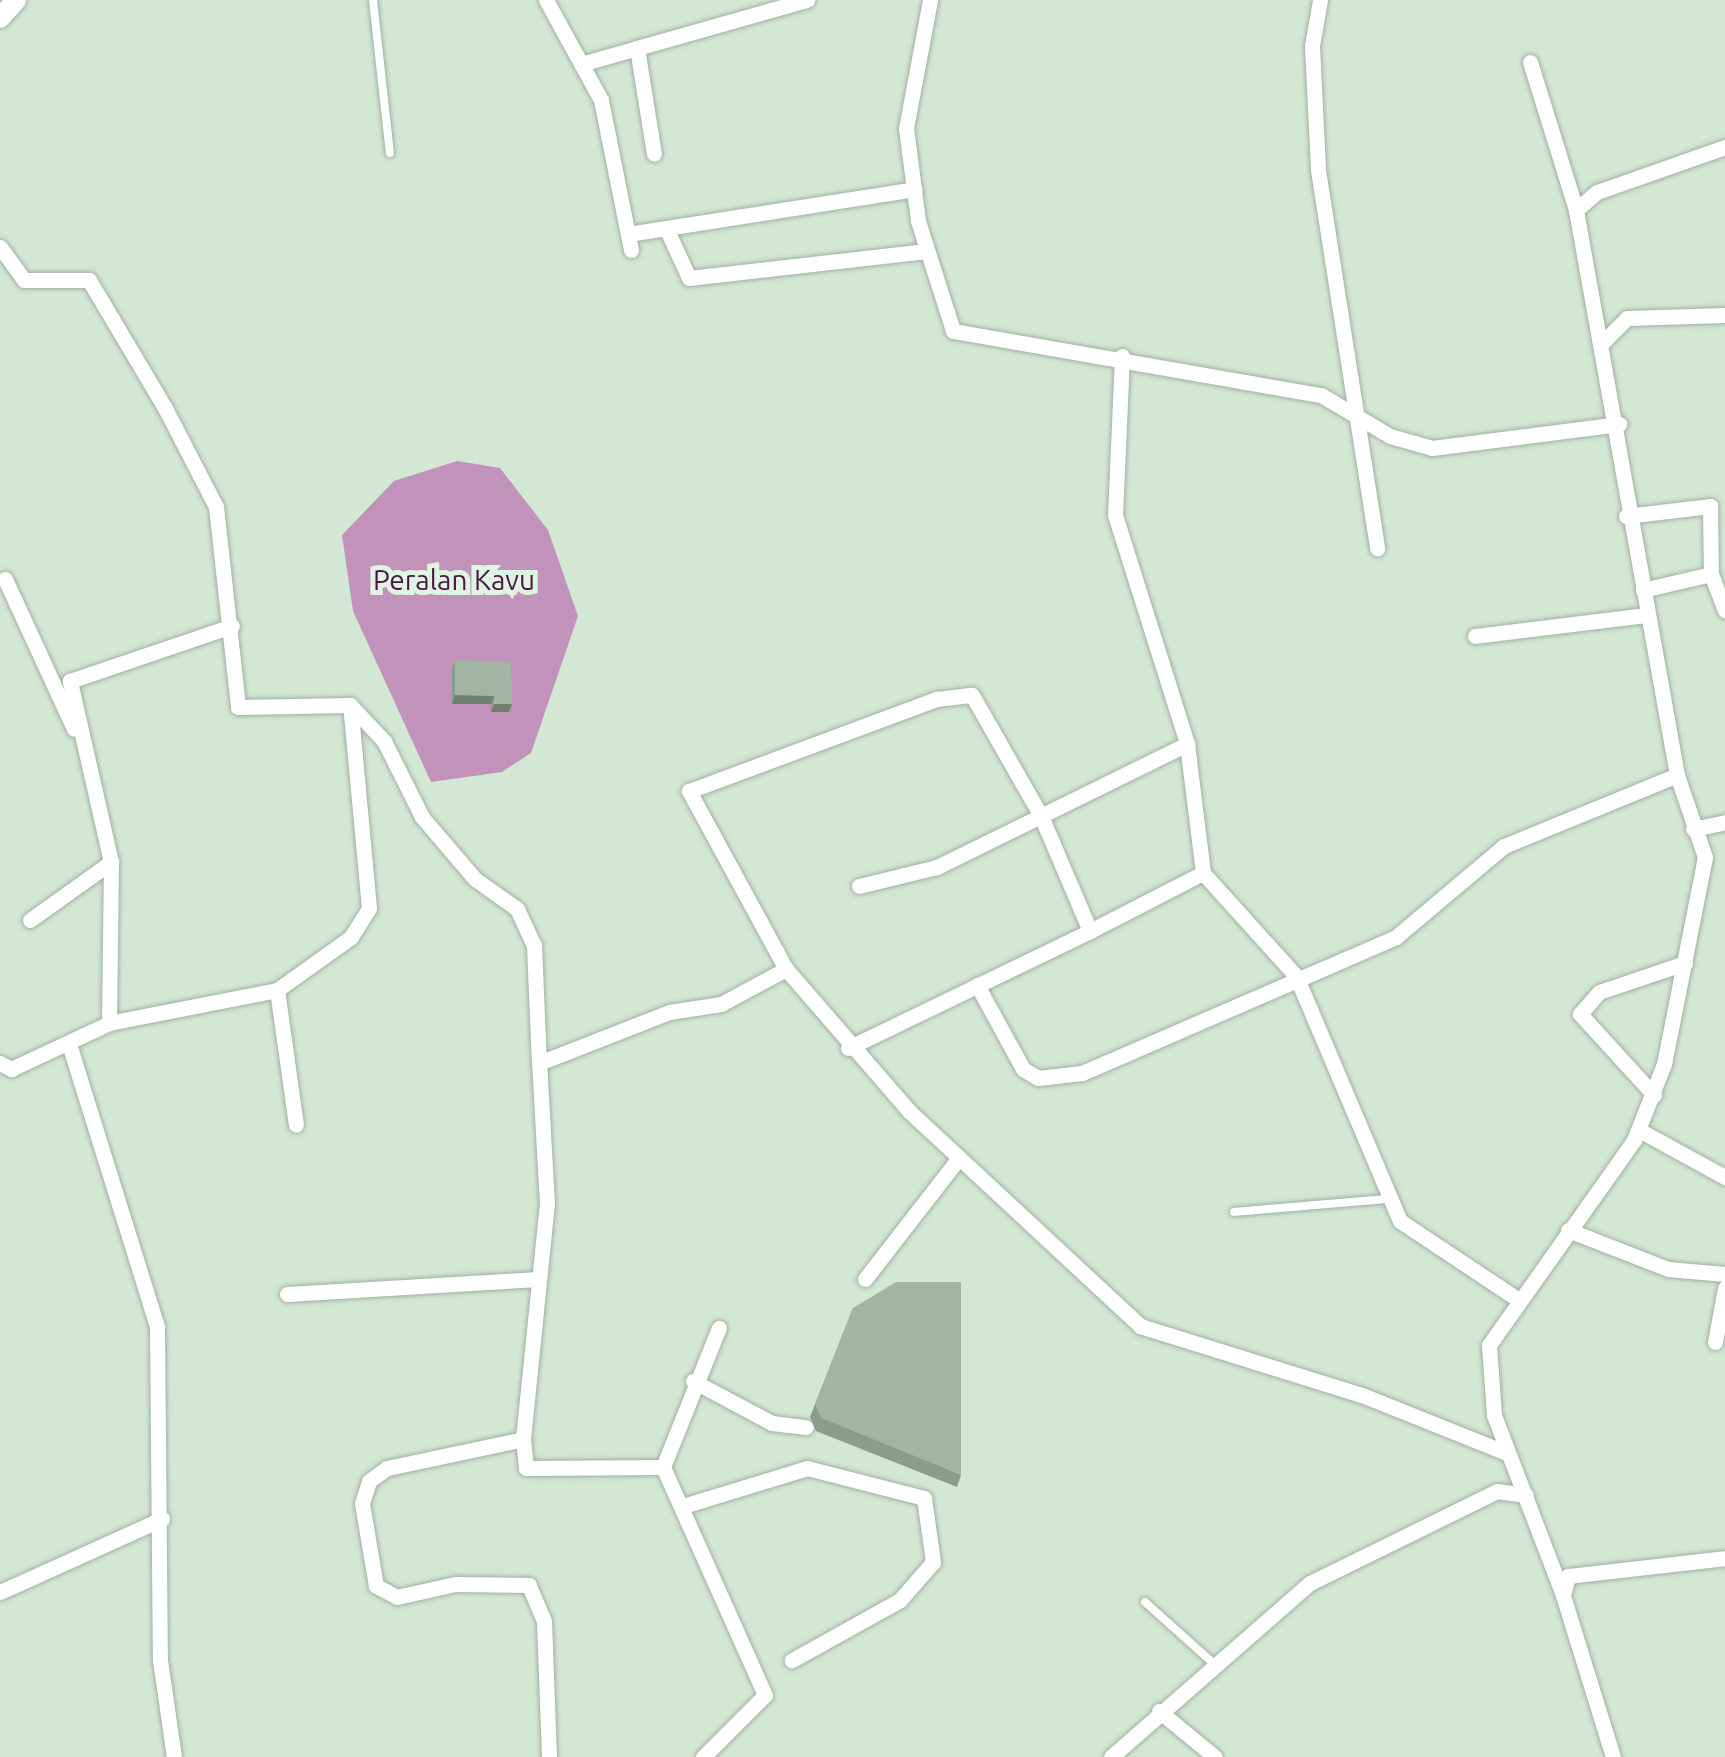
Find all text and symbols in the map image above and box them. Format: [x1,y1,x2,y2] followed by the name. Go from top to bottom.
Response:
[373,563,535,597] park label: Peralan Kavu

